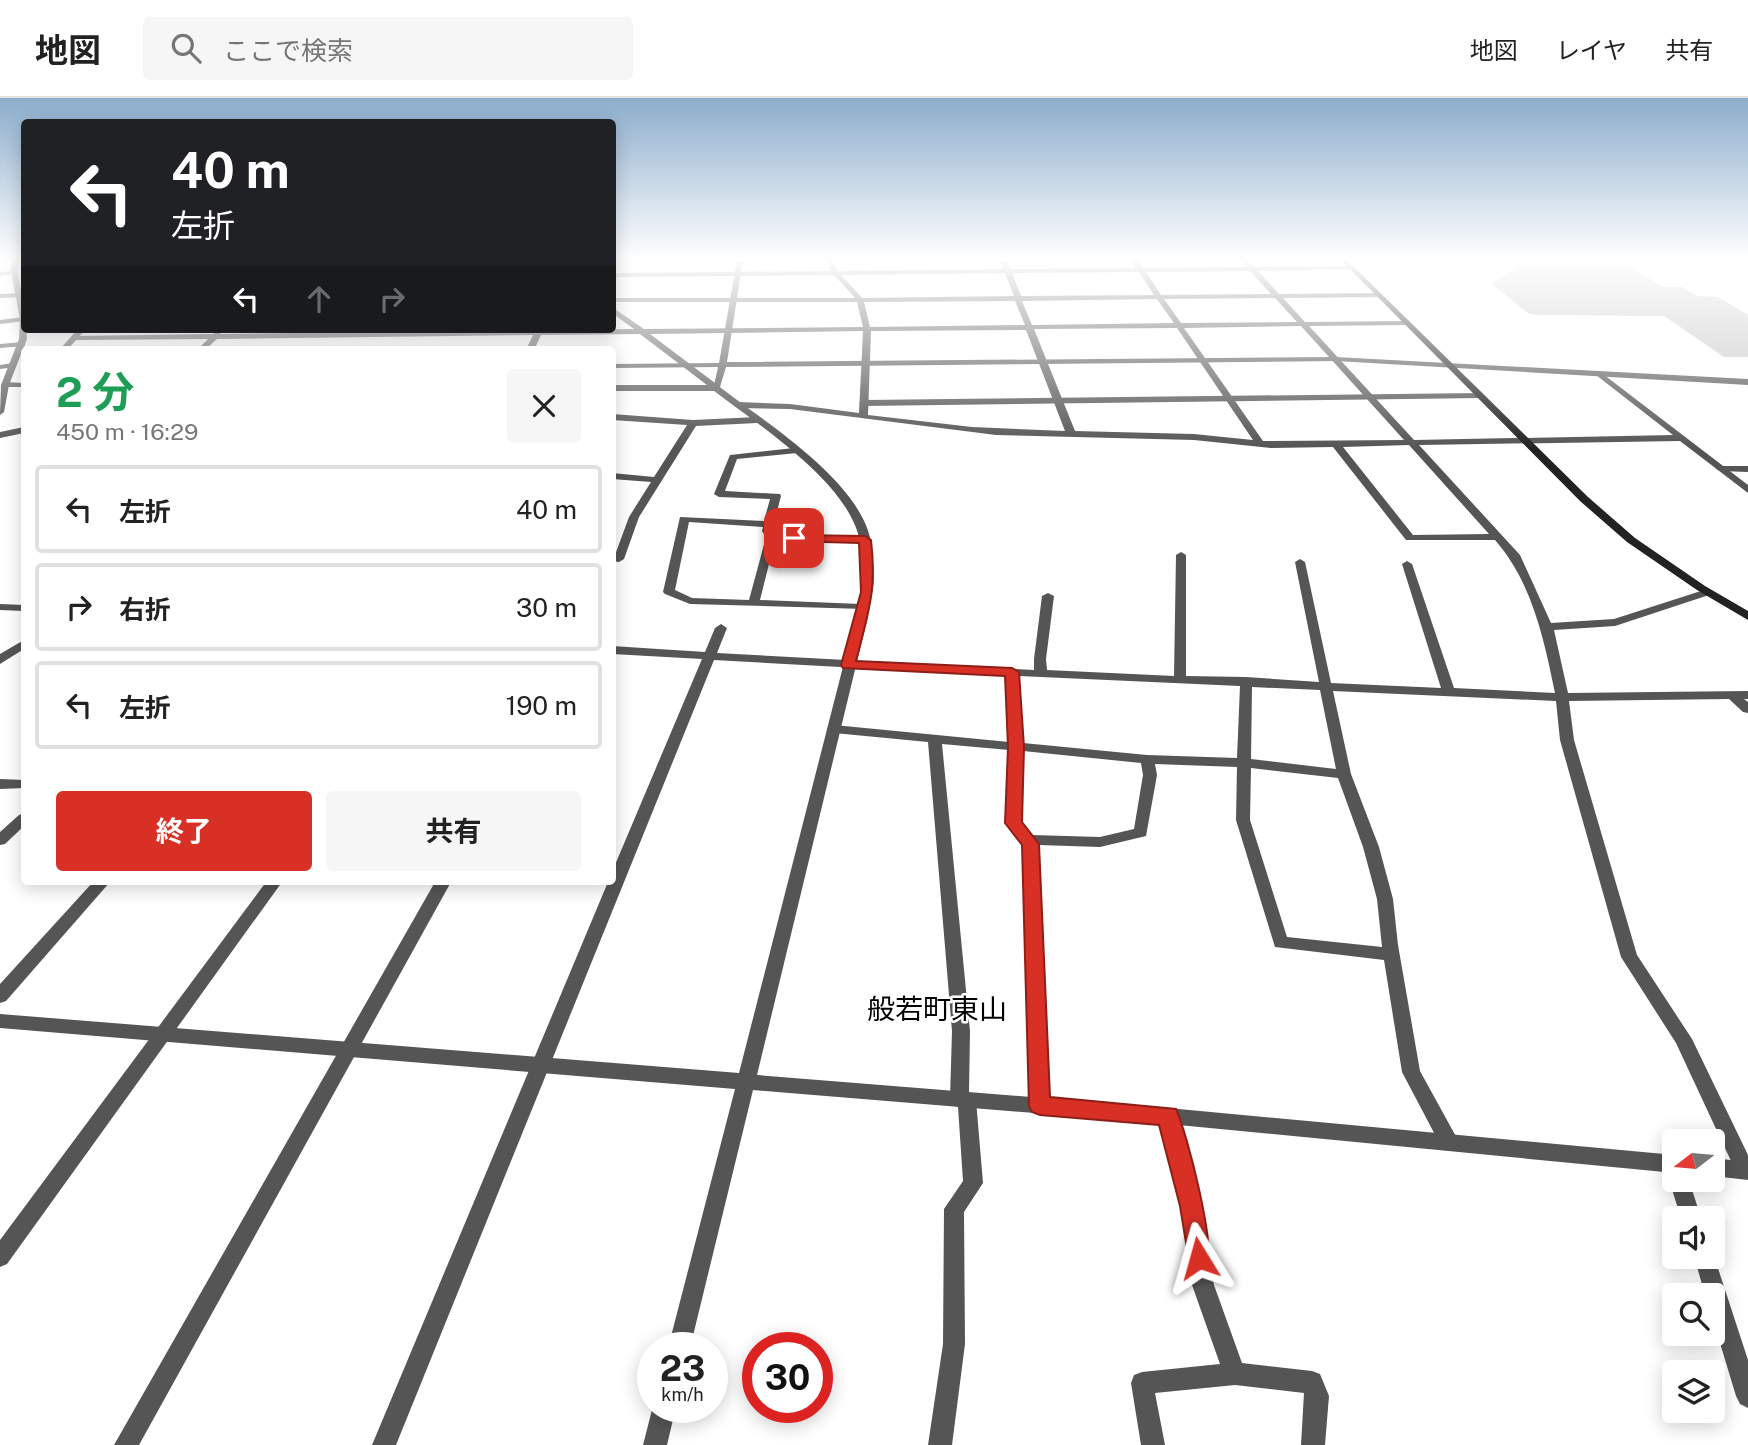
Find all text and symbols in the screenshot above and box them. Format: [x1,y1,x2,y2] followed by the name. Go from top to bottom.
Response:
[143,17,633,80] search box
[167,29,205,67] icon: search
[35,31,101,69] text: 地図
[223,35,353,66] text: ここで検索
[1470,36,1518,64] text: 地図
[1556,36,1627,64] text: レイヤ
[1665,36,1713,64] text: 共有
[171,141,290,199] text: 40 m
[56,147,147,238] icon: left
[171,207,235,244] text: 左折
[227,280,265,318] icon: left
[300,280,338,318] icon: ahead
[373,280,411,318] icon: right
[56,367,134,416] text: 2 分
[507,369,581,443] button: close
[56,418,198,445] text: 450 m · 16:29
[60,490,98,528] icon: left
[516,494,577,525] text: 40 m
[119,496,171,527] text: 左折
[764,508,824,568] pin
[775,519,813,557] icon: arrive
[60,588,98,626] icon: right
[516,592,577,623] text: 30 m
[119,594,171,625] text: 右折
[60,686,98,724] icon: left
[506,690,577,721] text: 190 m
[119,692,171,723] text: 左折
[56,791,312,871] button: 終了
[326,791,581,871] button: 共有
[867,992,1007,1025] district label: 般若町東山
[1662,1129,1726,1192] north arrow
[1662,1129,1725,1423] map controls
[1662,1206,1725,1269] button: sound
[1162,1221,1236,1295] position arrow
[1662,1283,1725,1346] button: search
[742,1332,833,1423] speed limit sign: 30
[660,1348,705,1389] text: 23
[1662,1360,1725,1423] button: layers
[661,1384,704,1405] text: km/h

